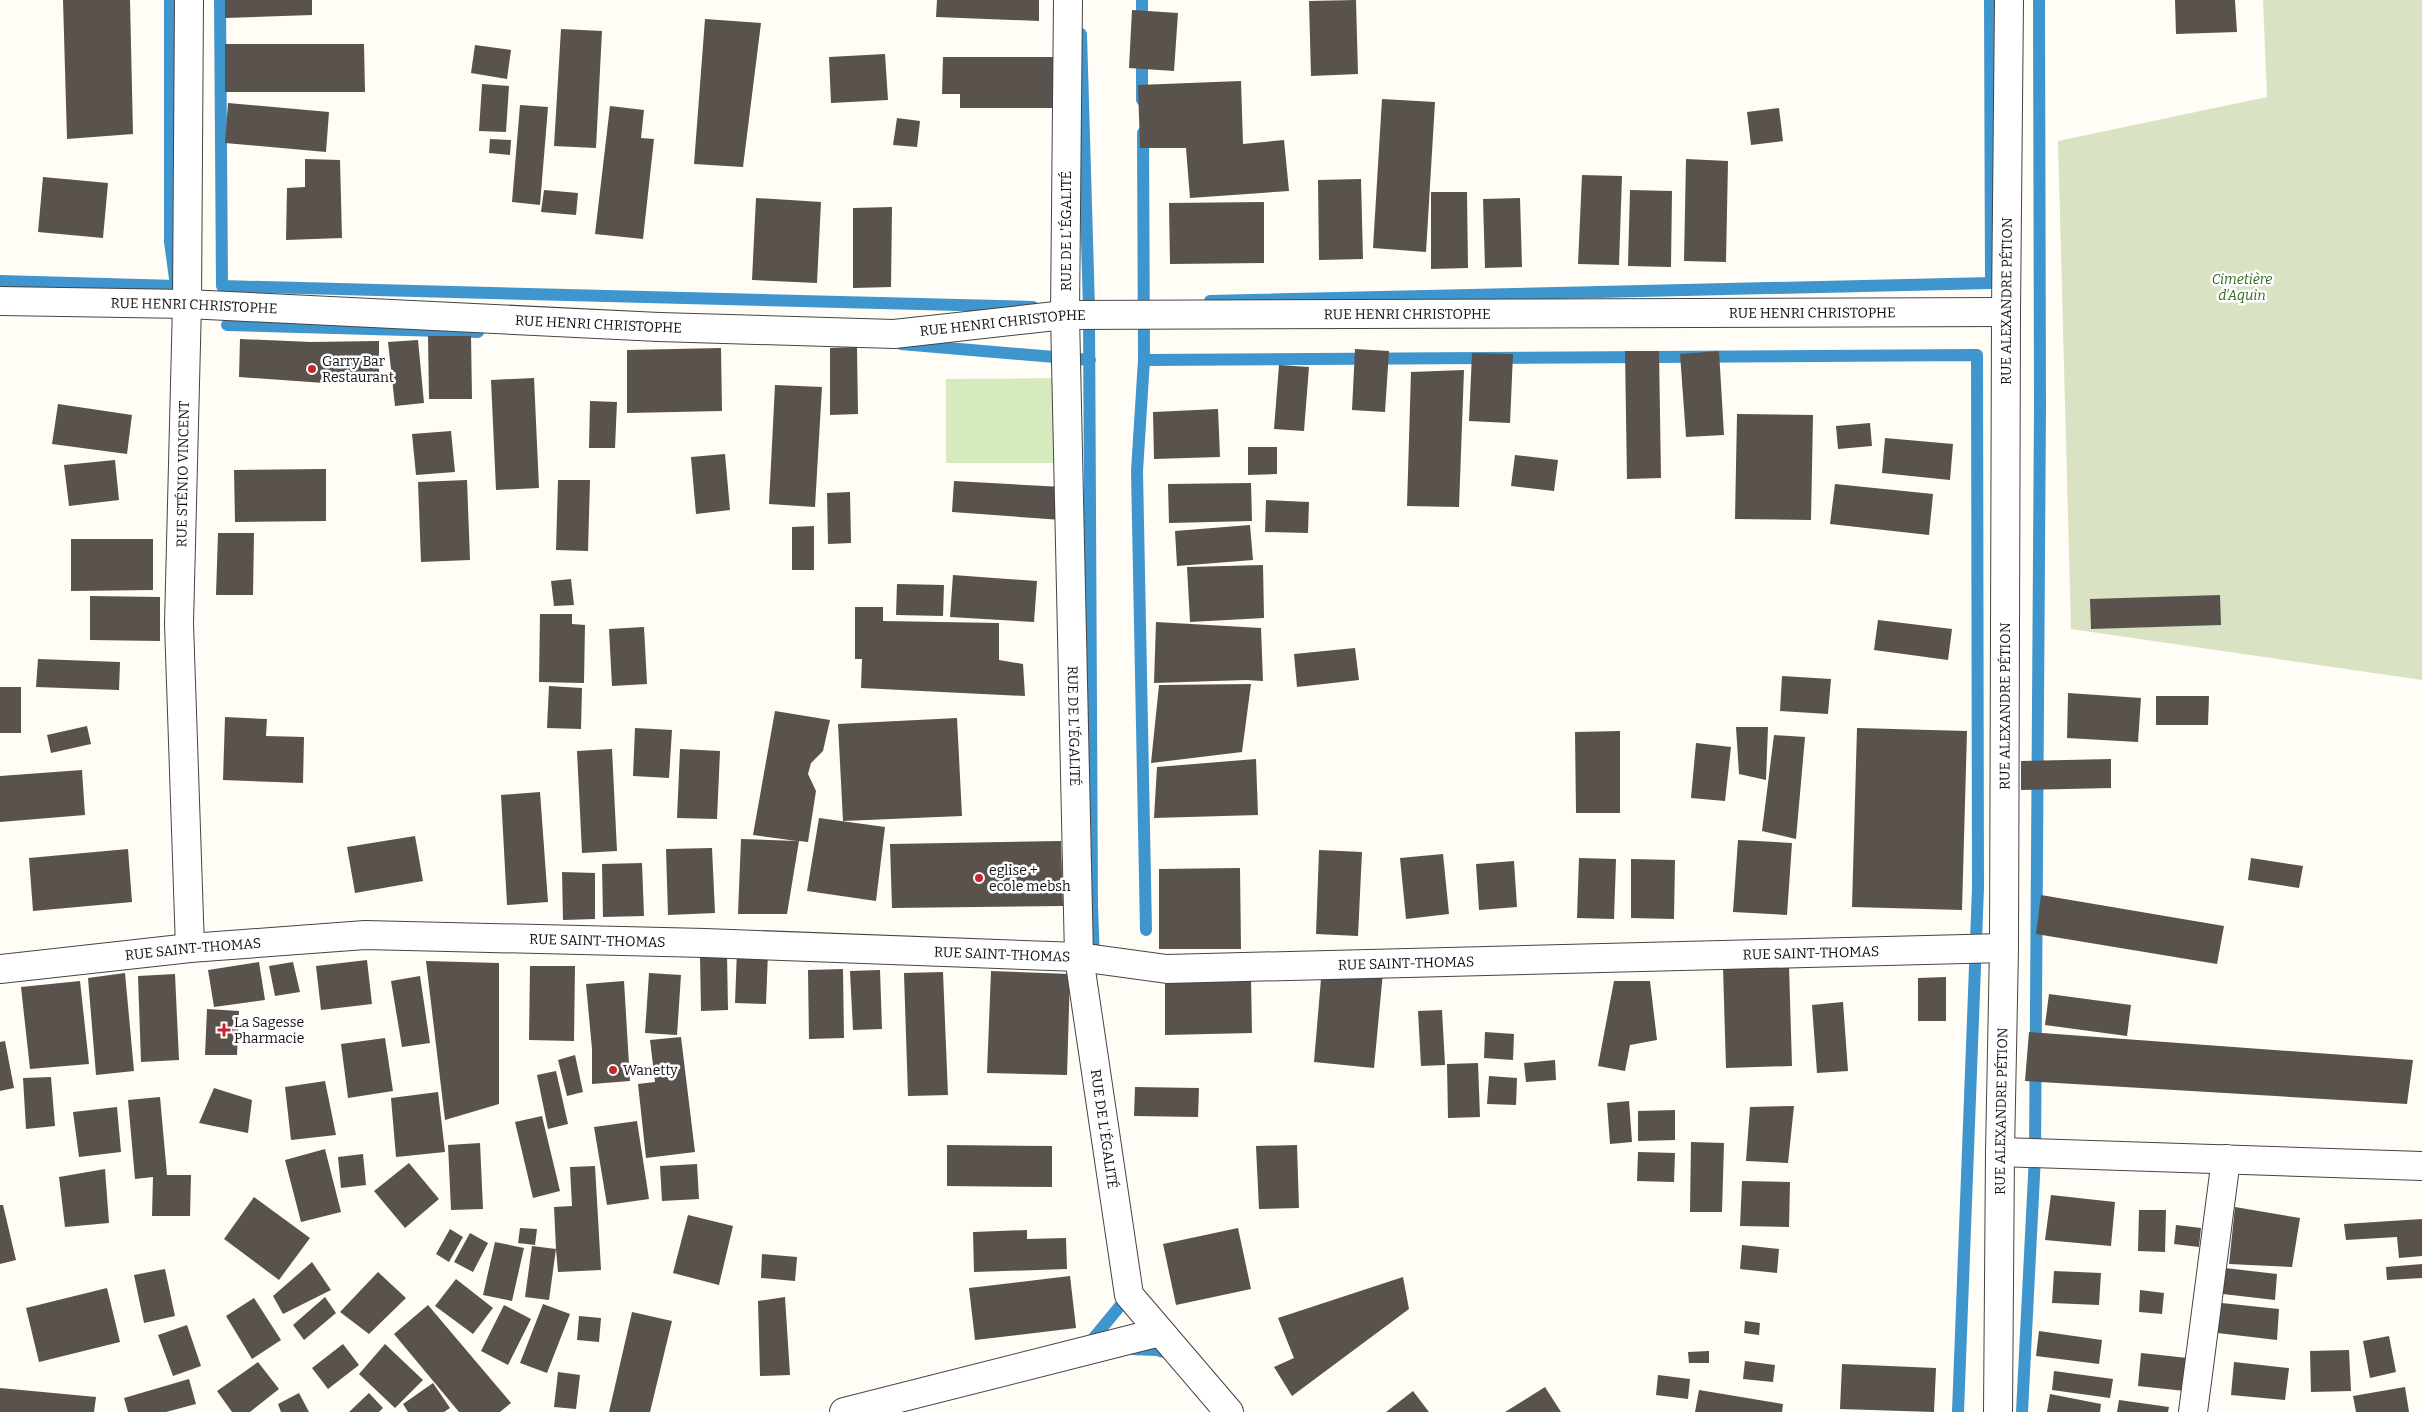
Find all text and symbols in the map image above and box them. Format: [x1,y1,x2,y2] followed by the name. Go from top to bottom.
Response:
[1057,171,1075,291] street label: RUE DE L'ÉGALITÉ
[1997,217,2015,385] street label: RUE ALEXANDRE PÉTION
[2212,271,2272,304] park label: Cimetière d'Aquin
[110,294,278,317] street label: RUE HENRI CHRISTOPHE
[1729,304,1896,321] street label: RUE HENRI CHRISTOPHE
[1324,305,1491,323] street label: RUE HENRI CHRISTOPHE
[919,306,1086,340] street label: RUE HENRI CHRISTOPHE
[515,311,682,336] street label: RUE HENRI CHRISTOPHE
[322,353,394,386] place label: Garry Bar Restaurant
[306,363,318,375] marker: Garry Bar Restaurant
[172,400,193,548] street label: RUE STÉNIO VINCENT
[1995,622,2014,790] street label: RUE ALEXANDRE PÉTION
[1064,665,1085,786] street label: RUE DE L'ÉGALITÉ
[989,862,1071,895] place label: eglise + ecole mebsh
[973,872,985,884] marker: eglise + ecole mebsh
[529,930,666,951] street label: RUE SAINT-THOMAS
[124,934,262,964] street label: RUE SAINT-THOMAS
[934,943,1071,965] street label: RUE SAINT-THOMAS
[1743,943,1879,963] street label: RUE SAINT-THOMAS
[1338,953,1475,973] street label: RUE SAINT-THOMAS
[234,1014,304,1047] place label: La Sagesse Pharmacie
[218,1024,230,1036] marker: La Sagesse Pharmacie
[1991,1027,2011,1195] street label: RUE ALEXANDRE PÉTION
[623,1062,678,1079] place label: Wanetty
[607,1064,619,1076] marker: Wanetty
[1087,1068,1123,1190] street label: RUE DE L'ÉGALITÉ

